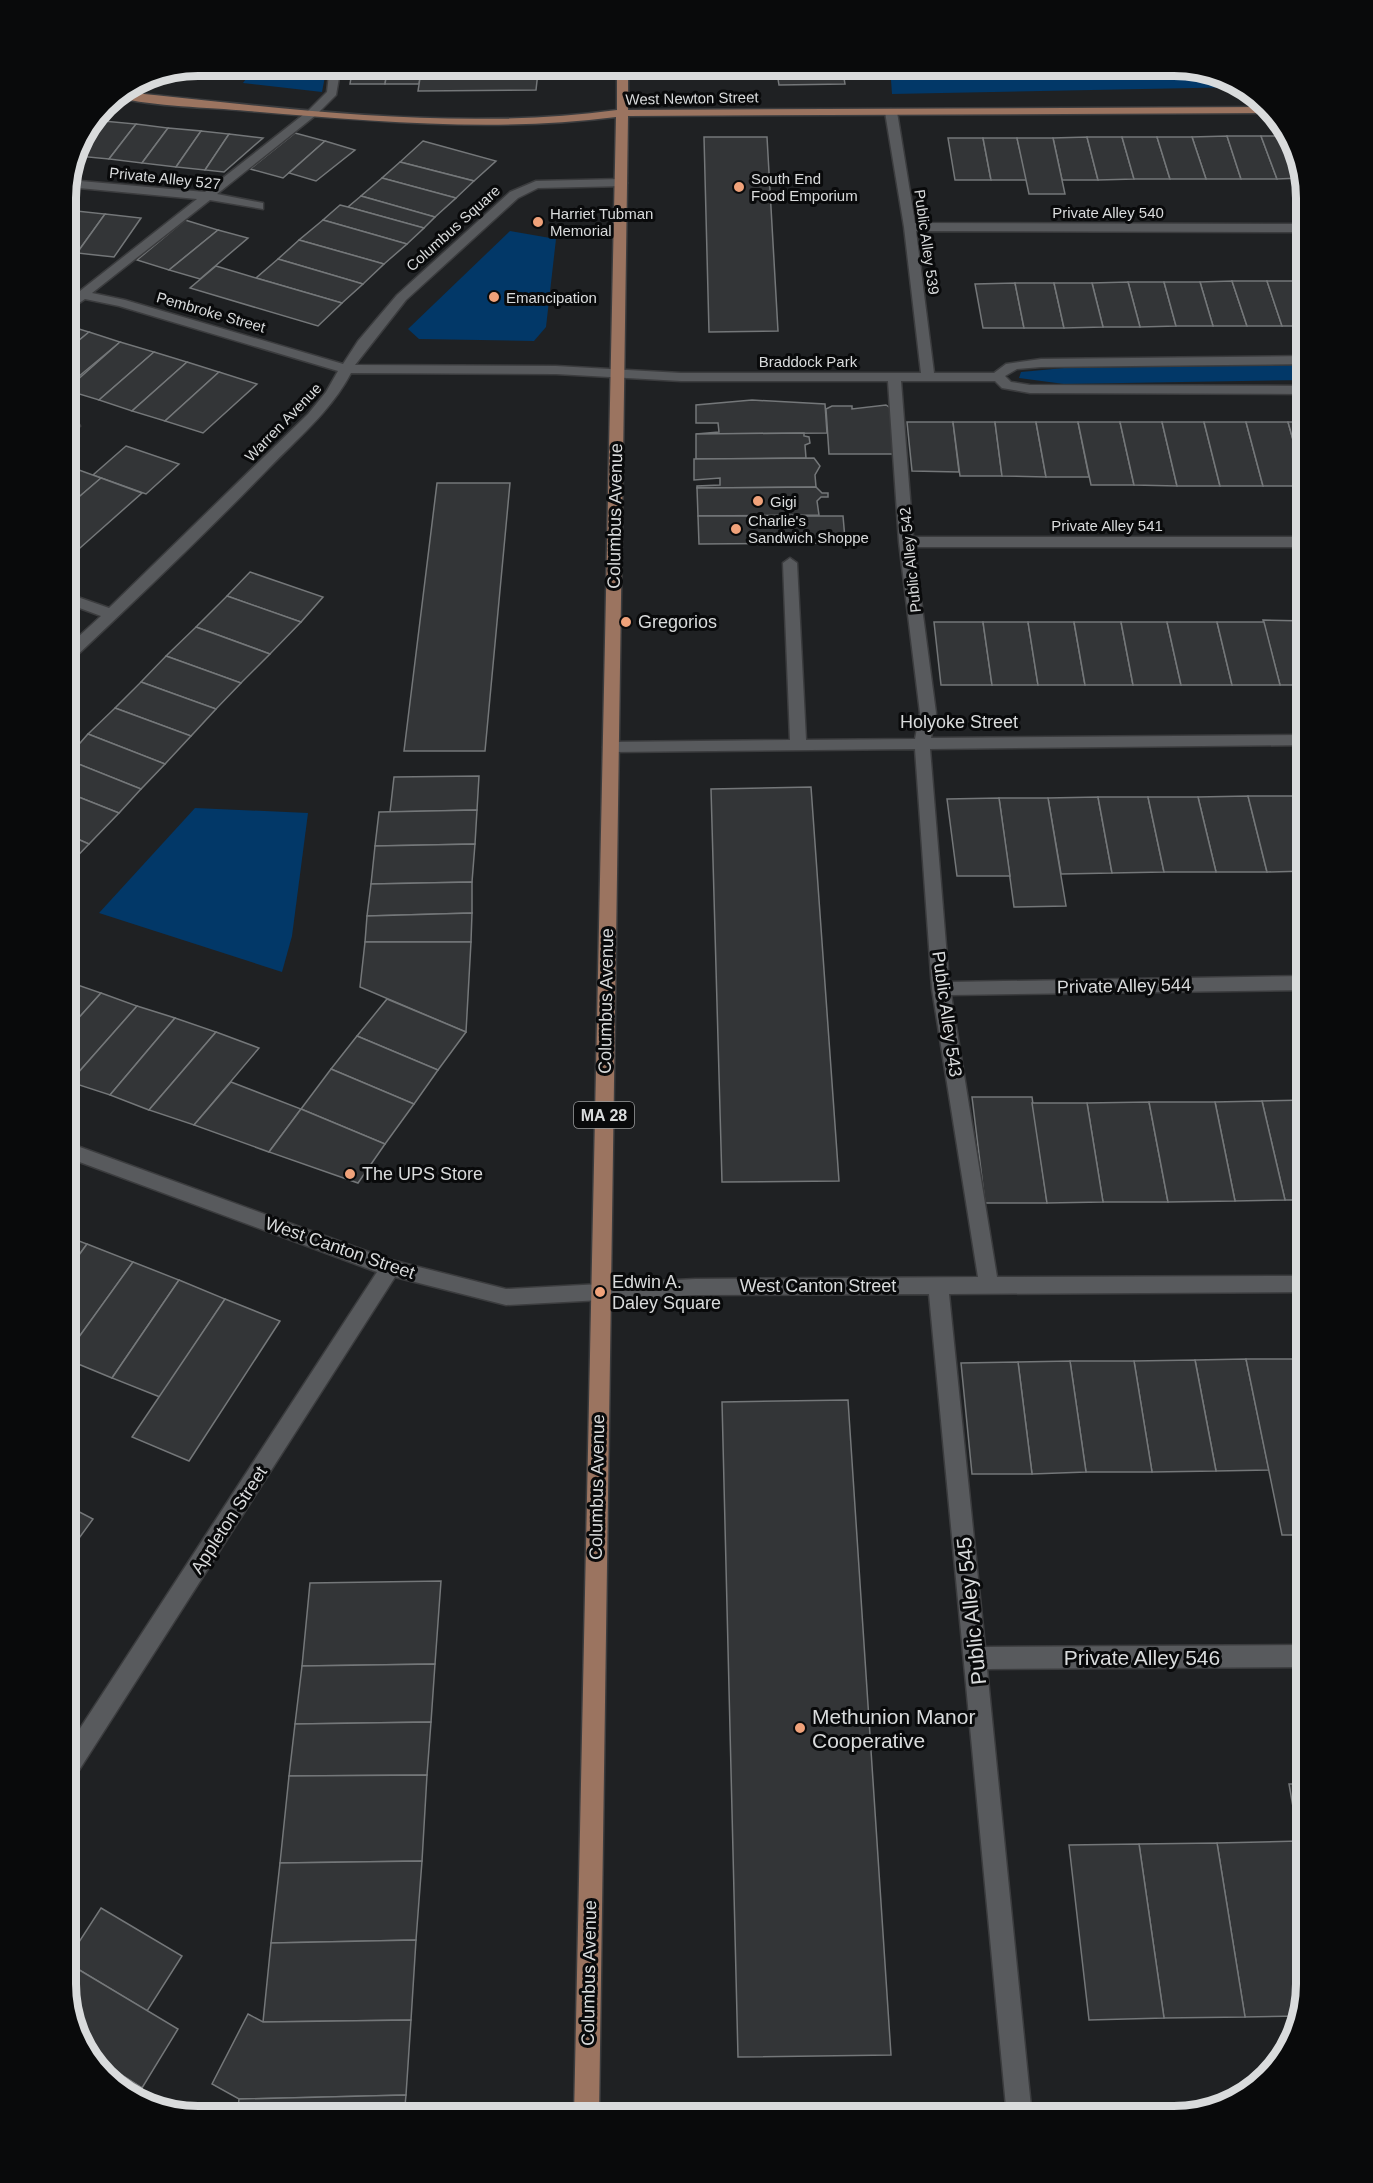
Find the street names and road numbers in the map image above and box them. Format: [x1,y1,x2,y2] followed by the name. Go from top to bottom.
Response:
[625,88,760,108] street label: West Newton Street
[109,164,221,192] street label: Private Alley 527
[403,182,503,274] street label: Columbus Square
[911,188,943,296] street label: Public Alley 539
[1052,204,1164,221] street label: Private Alley 540
[155,288,268,336] street label: Pembroke Street
[759,353,858,370] street label: Braddock Park
[241,379,325,465] street label: Warren Avenue
[604,443,626,589] street label: Columbus Avenue
[896,506,924,614] street label: Public Alley 542
[1051,517,1163,534] street label: Private Alley 541
[900,712,1018,732] street label: Holyoke Street
[595,928,617,1074] street label: Columbus Avenue
[928,950,966,1078] street label: Public Alley 543
[1057,975,1191,997] street label: Private Alley 544
[574,1102,634,1128] road number: MA 28
[263,1213,417,1283] street label: West Canton Street
[740,1276,896,1296] street label: West Canton Street
[586,1414,608,1560] street label: Columbus Avenue
[187,1463,271,1577] street label: Appleton Street
[952,1536,990,1686] street label: Public Alley 545
[1064,1646,1220,1669] street label: Private Alley 546
[578,1900,600,2046] street label: Columbus Avenue

